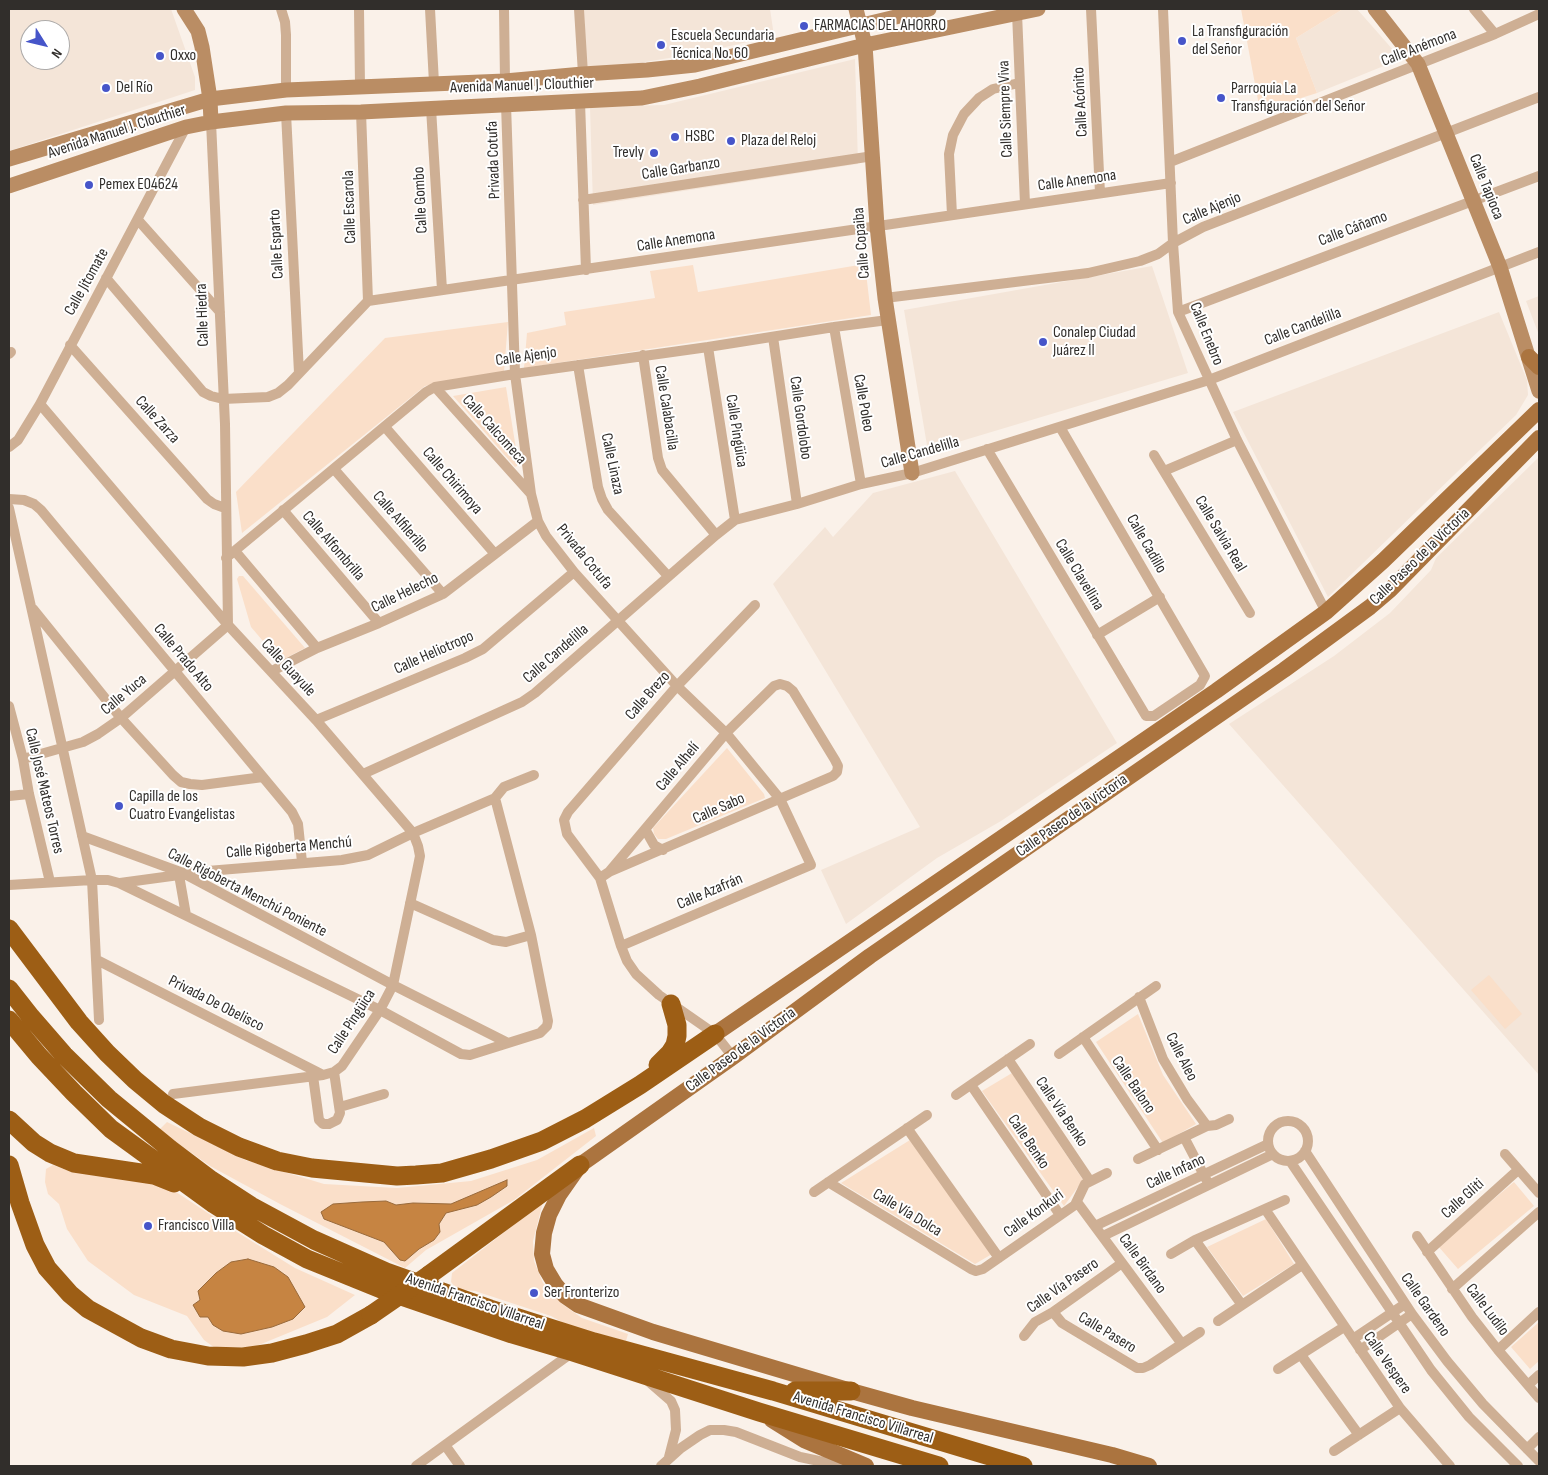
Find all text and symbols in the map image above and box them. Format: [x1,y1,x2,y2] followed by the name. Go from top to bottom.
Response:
[814,16,946,36] place label: FARMACIAS DEL AHORRO
[20,20,70,70] north arrow
[798,20,810,32] marker: FARMACIAS DEL AHORRO
[1192,22,1288,60] place label: La Transfiguración del Señor
[1379,25,1459,71] street label: Calle Anémona
[671,26,774,64] place label: Escuela Secundaria Técnica No. 60
[1176,35,1188,47] marker: La Transfiguración del Señor
[655,39,667,51] marker: Escuela Secundaria Técnica No. 60
[48,45,66,62] text: N
[170,46,196,66] place label: Oxxo
[154,50,166,62] marker: Oxxo
[995,60,1017,158] street label: Calle Siempre Viva
[1070,67,1092,137] street label: Calle Acónito
[450,74,594,98] street label: Avenida Manuel J. Clouthier
[116,78,153,98] place label: Del Río
[1231,79,1365,117] place label: Parroquia La Transfiguración del Señor
[100,82,112,94] marker: Del Río
[1215,92,1227,104] marker: Parroquia La Transfiguración del Señor
[46,101,188,163] street label: Avenida Manuel J. Clouthier
[483,121,505,199] street label: Privada Cotufa
[685,127,715,147] place label: HSBC
[669,131,681,143] marker: HSBC
[741,131,816,151] place label: Plaza del Reloj
[725,135,737,147] marker: Plaza del Reloj
[613,143,644,163] place label: Trevly
[648,147,660,159] marker: Trevly
[1464,152,1508,222] street label: Calle Tapioca
[640,153,722,185] street label: Calle Garbanzo
[410,166,432,234] street label: Calle Gombo
[1037,166,1117,196] street label: Calle Anemona
[339,170,361,244] street label: Calle Escarola
[99,175,178,195] place label: Pemex E04624
[83,179,95,191] marker: Pemex E04624
[1180,188,1244,230] street label: Calle Ajenjo
[849,207,875,279] street label: Calle Copaiba
[1316,207,1390,251] street label: Calle Cáñamo
[266,209,288,279] street label: Calle Esparto
[636,225,716,257] street label: Calle Anemona
[61,245,113,319] street label: Calle Jitomate
[192,283,214,347] street label: Calle Hiedra
[1185,300,1227,368] street label: Calle Enebro
[1262,304,1344,350] street label: Calle Candelilla
[1053,323,1136,361] place label: Conalep Ciudad Juárez II
[1037,336,1049,348] marker: Conalep Ciudad Juárez II
[494,343,558,371] street label: Calle Ajenjo
[650,364,682,452] street label: Calle Calabacilla
[849,373,877,433] street label: Calle Poleo
[785,375,815,461] street label: Calle Gordolobo
[458,391,530,469] street label: Calle Calcomeca
[131,392,183,448] street label: Calle Zarza
[721,393,751,469] street label: Calle Pingüica
[596,431,628,497] street label: Calle Linaza
[879,433,961,473] street label: Calle Candelilla
[418,444,486,518] street label: Calle Chirimoya
[368,487,432,557] street label: Calle Alfilerillo
[1190,493,1250,575] street label: Calle Salvia Real
[1366,504,1474,610] street label: Calle Paseo de la Victoria
[298,507,368,585] street label: Calle Alfombrilla
[1122,511,1170,577] street label: Calle Cadillo
[552,521,616,593] street label: Privada Cotufa
[1050,536,1108,614] street label: Calle Clavellina
[368,568,442,618] street label: Calle Helecho
[149,620,217,696] street label: Calle Prado Alto
[519,620,593,688] street label: Calle Candelilla
[391,627,477,679] street label: Calle Heliotropo
[257,635,319,701] street label: Calle Guayule
[622,668,674,724] street label: Calle Brezo
[97,670,151,720] street label: Calle Yuca
[20,726,68,856] street label: Calle José Mateos Torres
[652,739,704,795] street label: Calle Alhelí
[1013,770,1131,862] street label: Calle Paseo de la Victoria
[129,787,235,825] place label: Capilla de los Cuatro Evangelistas
[690,789,748,829] street label: Calle Sabo
[113,800,125,812] marker: Capilla de los Cuatro Evangelistas
[225,833,353,863] street label: Calle Rigoberta Menchú
[164,844,330,942] street label: Calle Rigoberta Menchú Poniente
[674,870,746,914] street label: Calle Azafrán
[165,972,267,1036] street label: Privada De Obelisco
[324,986,380,1058] street label: Calle Pingüica
[682,1004,800,1096] street label: Calle Paseo de la Victoria
[1161,1030,1201,1084] street label: Calle Aleo
[1107,1053,1159,1117] street label: Calle Balono
[1031,1073,1091,1151] street label: Calle Vía Benko
[1003,1111,1053,1173] street label: Calle Benko
[1144,1150,1208,1194] street label: Calle Infano
[1438,1175,1488,1223] street label: Calle Gliti
[869,1185,945,1241] street label: Calle Vía Dolca
[1000,1186,1068,1242] street label: Calle Konkuri
[158,1216,234,1236] place label: Francisco Villa
[142,1220,154,1232] marker: Francisco Villa
[1114,1230,1170,1298] street label: Calle Birdano
[1023,1254,1103,1318] street label: Calle Vía Pasero
[403,1269,547,1335] street label: Avenida Francisco Villarreal
[1396,1269,1454,1341] street label: Calle Gardeno
[1461,1280,1513,1340] street label: Calle Ludilo
[544,1283,619,1303] place label: Ser Fronterizo
[528,1287,540,1299] marker: Ser Fronterizo
[1074,1308,1140,1358] street label: Calle Pasero
[1359,1328,1415,1398] street label: Calle Vespere
[791,1388,935,1448] street label: Avenida Francisco Villarreal

